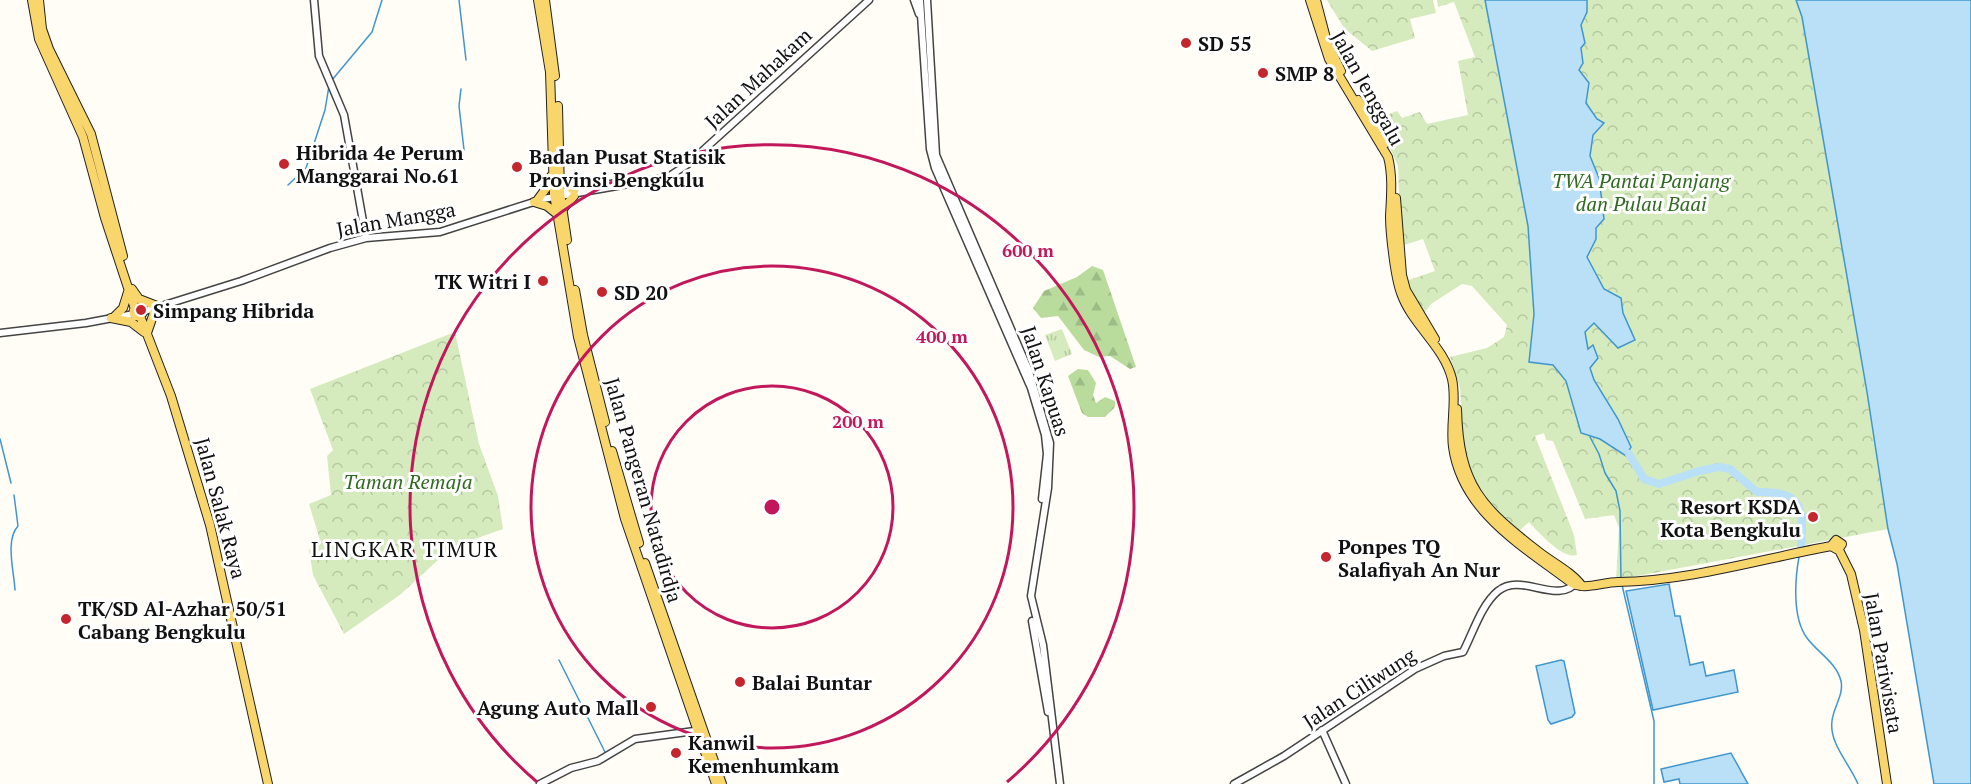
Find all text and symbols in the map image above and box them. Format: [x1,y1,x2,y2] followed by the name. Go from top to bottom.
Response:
[699,21,817,135] street label: Jalan Mahakam
[1325,26,1411,150] street label: Jalan Jenggalu
[1198,30,1252,57] place label: SD 55
[1179,36,1193,50] marker: SD 55
[1275,60,1334,87] place label: SMP 8
[1256,66,1270,80] marker: SMP 8
[296,139,464,189] place label: Hibrida 4e Perum Manggarai No.61
[529,143,726,193] place label: Badan Pusat Statisik Provinsi Bengkulu
[277,157,291,171] marker: Hibrida 4e Perum Manggarai No.61
[510,160,524,174] marker: Badan Pusat Statisik Provinsi Bengkulu
[1552,167,1731,217] park label: TWA Pantai Panjang dan Pulau Baai
[334,195,458,243] street label: Jalan Mangga
[1002,238,1054,262] text: 600 m
[435,268,531,295] place label: TK Witri I
[536,274,550,288] marker: TK Witri I
[614,279,668,306] place label: SD 20
[595,285,609,299] marker: SD 20
[153,297,314,324] place label: Simpang Hibrida
[134,303,148,317] marker: Simpang Hibrida
[1015,322,1077,440] street label: Jalan Kapuas
[916,324,968,348] text: 400 m
[599,374,689,606] street label: Jalan Pangeran Natadirdja
[832,409,884,433] text: 200 m
[189,434,253,582] street label: Jalan Salak Raya
[343,468,473,495] park label: Taman Remaja
[1660,493,1802,543] place label: Resort KSDA Kota Bengkulu
[762,497,782,517] centre of rings
[1806,510,1820,524] marker: Resort KSDA Kota Bengkulu
[1338,533,1500,583] place label: Ponpes TQ Salafiyah An Nur
[311,534,499,563] district label: LINGKAR TIMUR
[1319,550,1333,564] marker: Ponpes TQ Salafiyah An Nur
[1858,591,1910,735] street label: Jalan Pariwisata
[78,595,287,645] place label: TK/SD Al-Azhar 50/51 Cabang Bengkulu
[59,612,73,626] marker: TK/SD Al-Azhar 50/51 Cabang Bengkulu
[1297,641,1421,734] street label: Jalan Ciliwung
[752,669,872,696] place label: Balai Buntar
[733,675,747,689] marker: Balai Buntar
[477,694,639,721] place label: Agung Auto Mall
[644,700,658,714] marker: Agung Auto Mall
[688,729,840,779] place label: Kanwil Kemenhumkam
[669,746,683,760] marker: Kanwil Kemenhumkam

